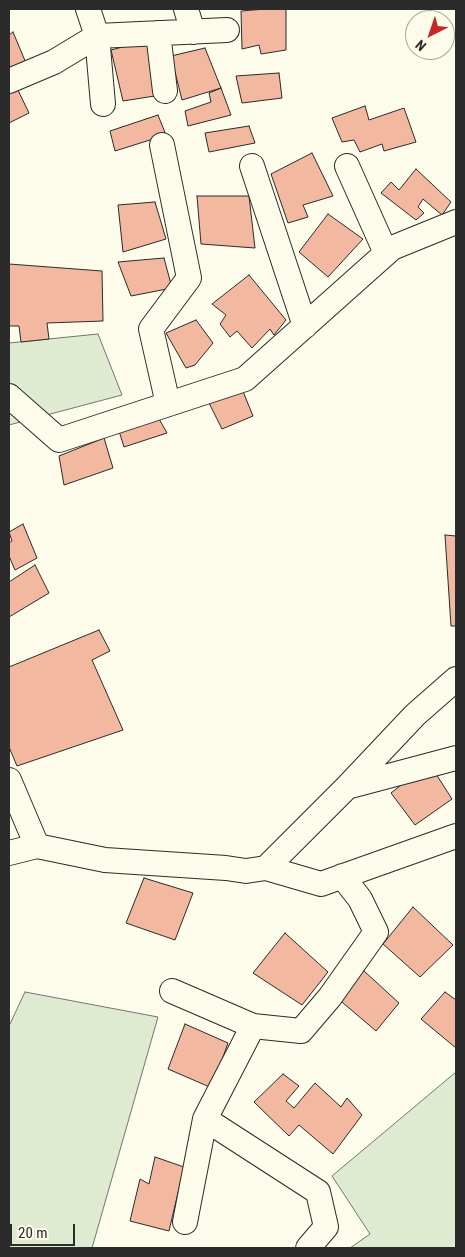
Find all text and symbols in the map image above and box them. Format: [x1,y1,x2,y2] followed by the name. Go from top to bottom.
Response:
[405,10,455,60] north arrow
[412,37,429,54] text: N
[12,1214,78,1246] scale bar
[18,1224,48,1242] text: 20 m

